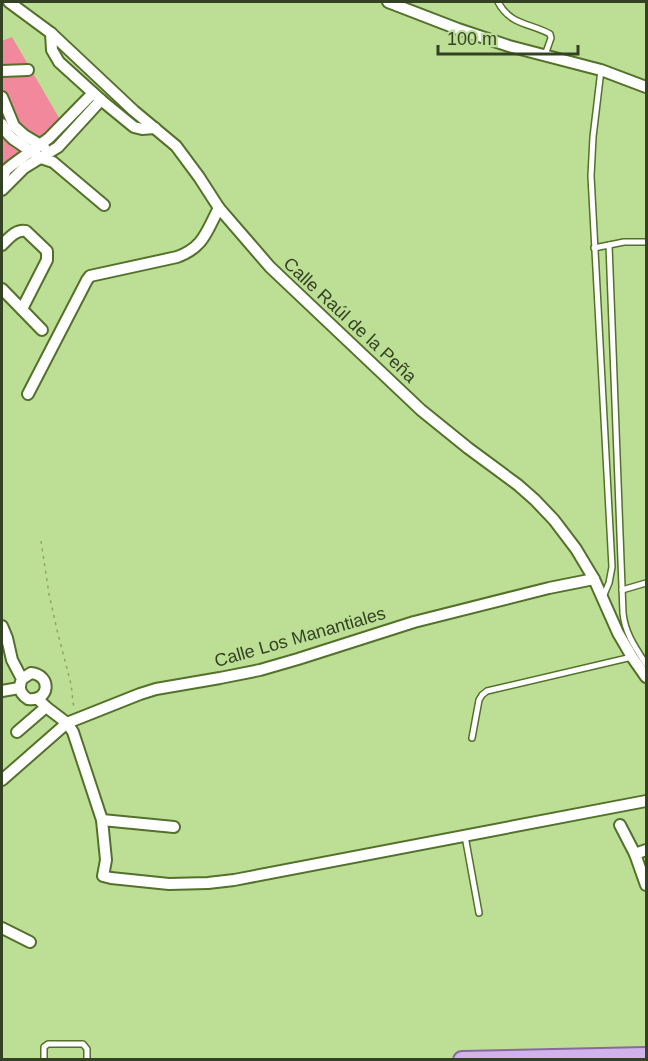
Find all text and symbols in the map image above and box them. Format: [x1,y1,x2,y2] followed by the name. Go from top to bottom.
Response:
[438,18,578,56] scale bar
[447,29,497,49] text: 100 m
[280,253,421,387] street label: Calle Raúl de la Peña
[212,603,388,671] street label: Calle Los Manantiales

